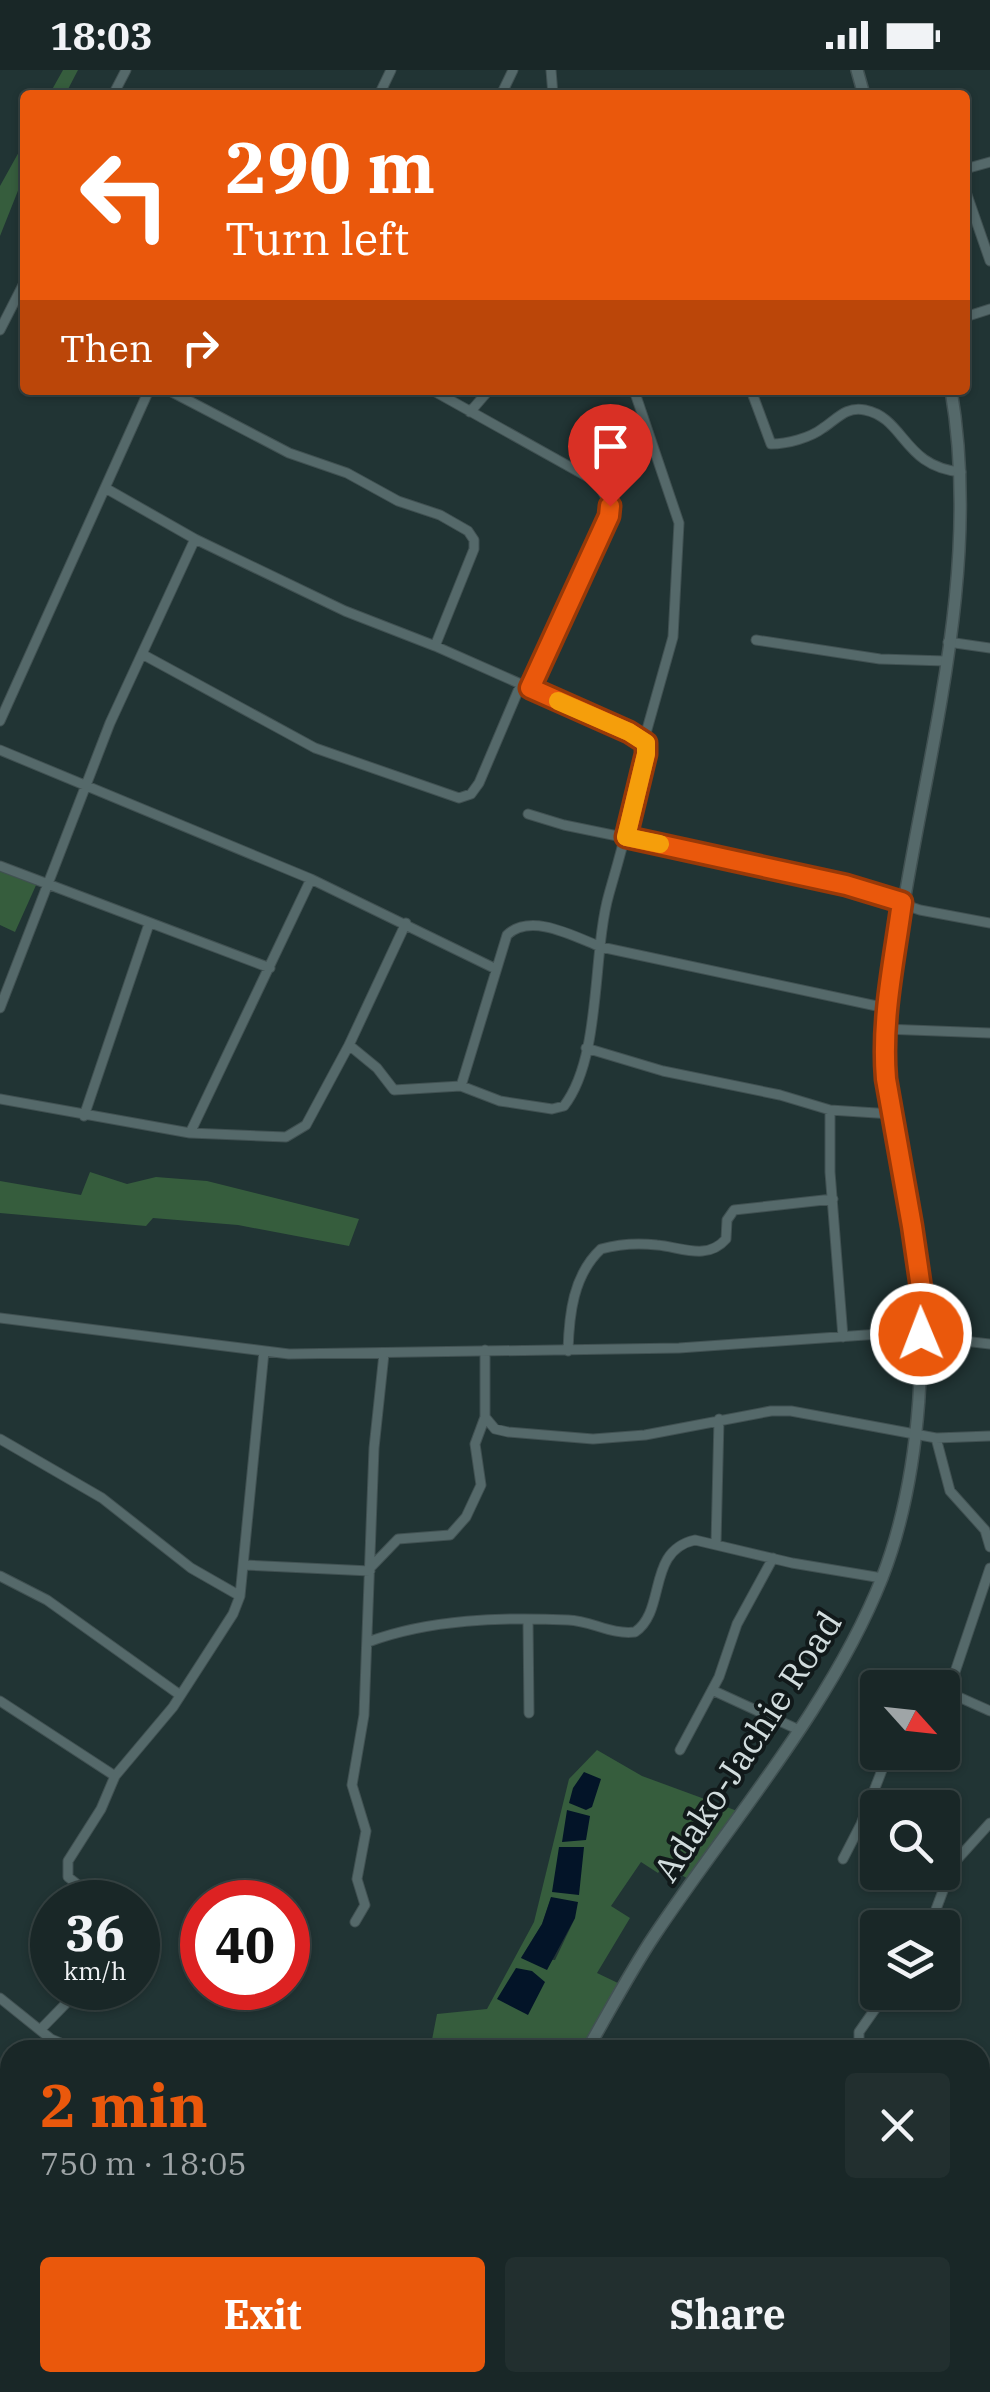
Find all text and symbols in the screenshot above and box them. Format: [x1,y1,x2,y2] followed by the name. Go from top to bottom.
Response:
[50,11,153,60] text: 18:03
[225,121,435,212] text: 290 m
[60,130,190,260] icon: left
[225,209,409,267] text: Turn left
[173,320,228,375] icon: right
[60,323,153,372] text: Then
[568,404,653,507] pin
[583,419,638,474] icon: arrive
[869,1282,973,1386] position arrow
[642,1602,852,1890] street label: Adako-Jachie Road
[860,1670,960,1770] north arrow
[860,1670,960,2010] map controls
[860,1790,960,1890] button: search
[180,1880,310,2010] speed limit sign: 40
[65,1900,125,1965] text: 36
[860,1910,960,2010] button: layers
[63,1954,127,1987] text: km/h
[40,2065,208,2144] text: 2 min
[845,2073,950,2178] button: close
[40,2142,247,2184] text: 750 m · 18:05
[40,2257,485,2372] button: Exit
[505,2257,950,2372] button: Share

